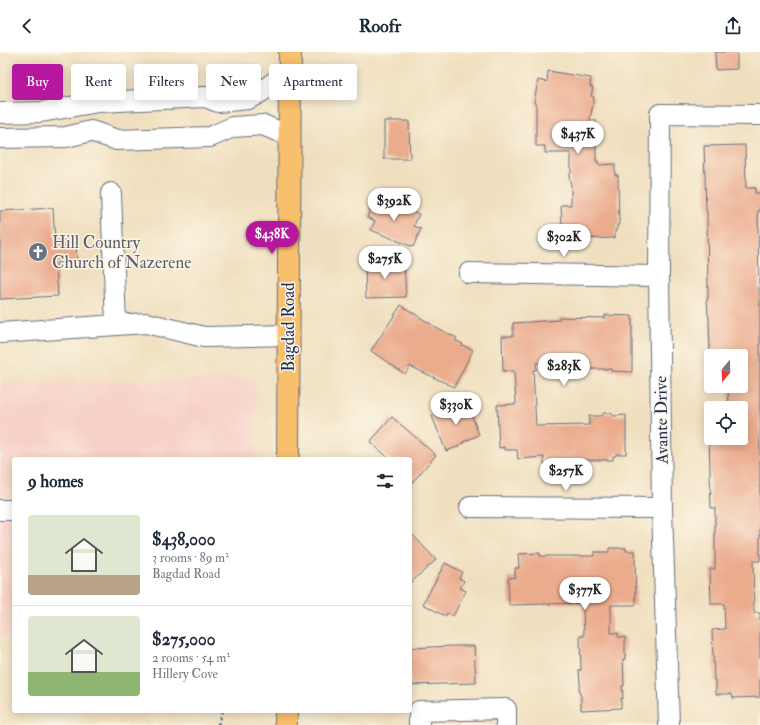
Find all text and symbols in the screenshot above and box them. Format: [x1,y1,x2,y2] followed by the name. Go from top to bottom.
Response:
[16,15,38,37] icon: back
[359,15,401,38] text: Roofr
[722,15,744,37] icon: share
[12,64,63,100] chip: Buy
[71,64,126,100] chip: Rent
[134,64,198,100] chip: Filters
[206,64,261,100] chip: New
[269,64,357,100] chip: Apartment
[550,121,606,155] pin: $437K
[561,126,595,142] text: $437K
[366,188,422,222] pin: $392K
[377,193,411,209] text: $392K
[244,221,300,255] pin: $438K
[536,224,592,258] pin: $302K
[255,226,289,242] text: $438K
[547,229,581,245] text: $302K
[52,232,191,273] place label: Hill Country Church of Nazerene
[27,241,49,263] church icon: Hill Country Church of Nazerene
[357,246,413,280] pin: $275K
[368,251,402,267] text: $275K
[278,282,299,372] street label: Bagdad Road
[704,349,748,393] north arrow
[704,349,748,445] map controls
[536,353,592,387] pin: $283K
[547,358,581,374] text: $283K
[650,376,673,465] street label: Avante Drive
[428,392,484,426] pin: $330K
[439,397,473,413] text: $330K
[704,401,748,445] button: locate
[538,458,594,492] pin: $257K
[549,463,583,479] text: $257K
[374,470,396,492] icon: filters
[28,471,83,492] text: 9 homes
[152,529,215,550] text: $438,000
[60,531,108,579] icon: home
[152,550,229,566] text: 3 rooms · 89 m²
[152,566,220,582] text: Bagdad Road
[557,577,613,611] pin: $377K
[568,582,602,598] text: $377K
[152,629,215,650] text: $275,000
[60,632,108,680] icon: home
[152,650,230,666] text: 2 rooms · 54 m²
[152,666,218,682] text: Hillery Cove

